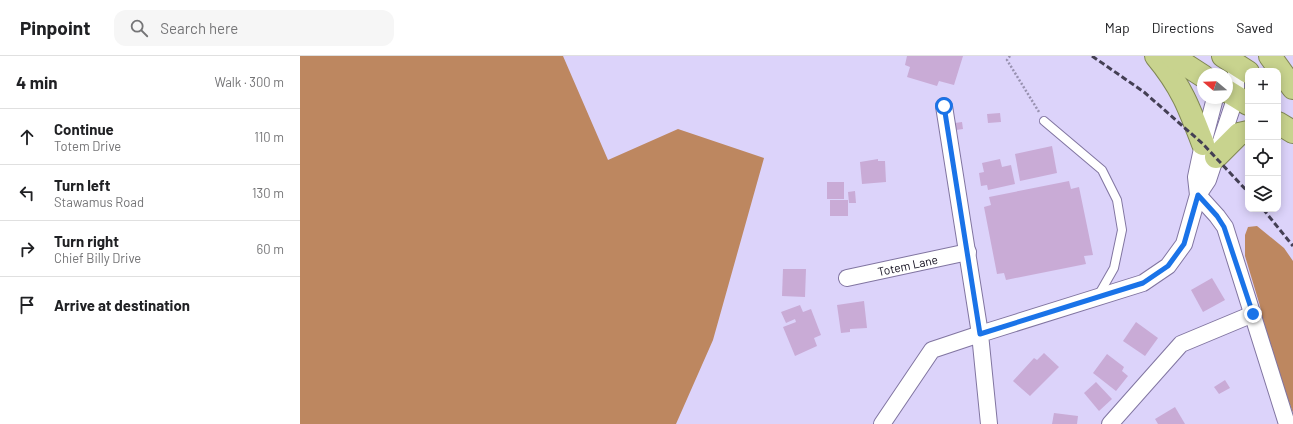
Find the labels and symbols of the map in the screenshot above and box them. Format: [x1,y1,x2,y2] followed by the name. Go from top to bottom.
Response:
[1197,68,1233,104] north arrow
[935,97,953,115] route start
[876,252,939,278] street label: Totem Lane
[1244,305,1262,323] route end

